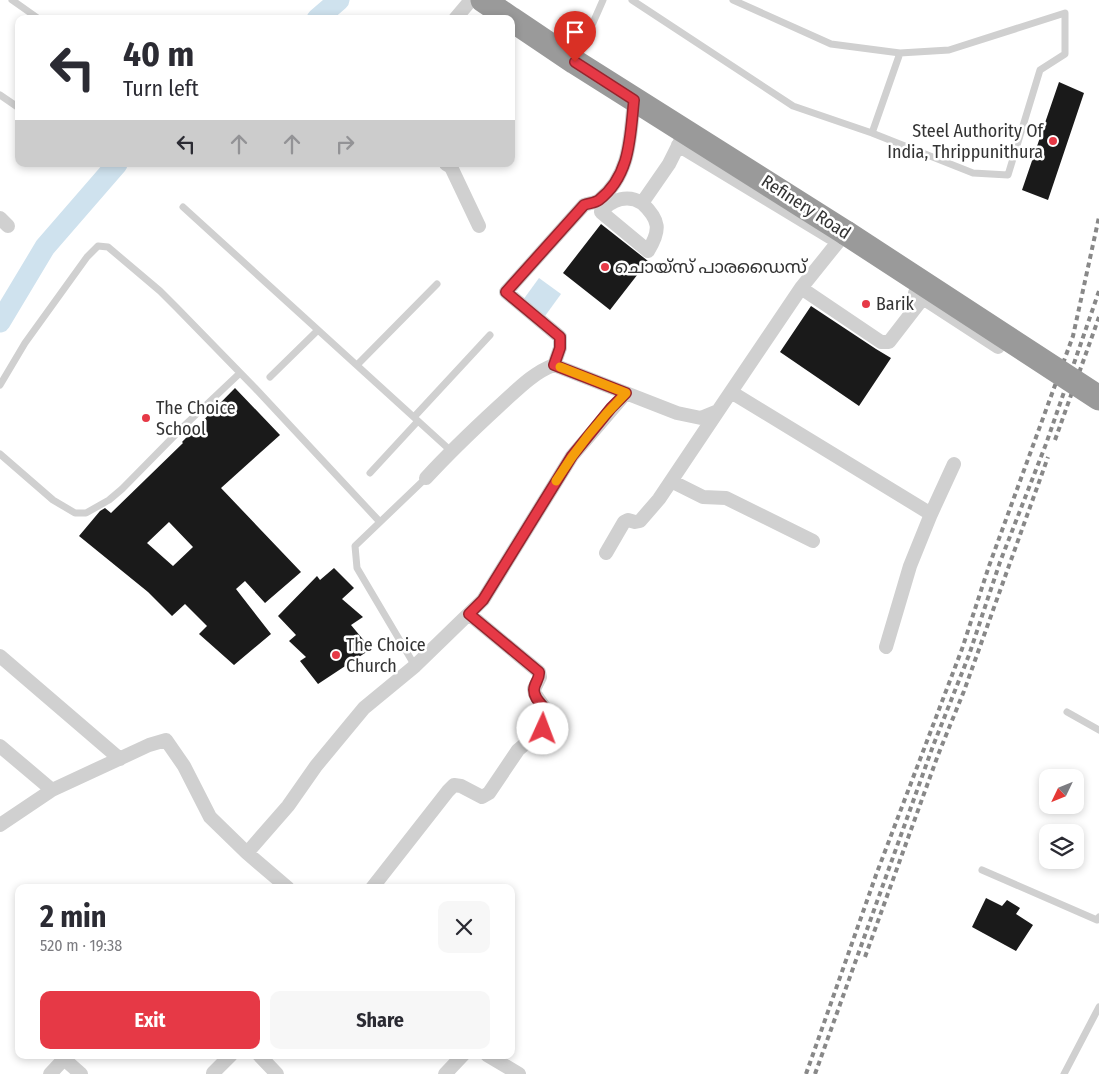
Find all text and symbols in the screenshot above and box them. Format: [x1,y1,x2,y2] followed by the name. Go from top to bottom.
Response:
[554,11,596,62] pin
[561,18,589,46] icon: arrive
[123,33,194,75] text: 40 m
[40,35,105,100] icon: left
[123,75,199,102] text: Turn left
[887,120,1044,163] place label: Steel Authority Of India, Thrippunithura
[172,130,200,158] icon: left
[225,130,253,158] icon: ahead
[278,130,306,158] icon: ahead
[331,130,359,158] icon: right
[1047,135,1059,147] marker: Steel Authority Of India, Thrippunithura
[757,170,855,244] street label: Refinery Road
[615,256,809,278] place label: ചൊയ്സ് പാരഡൈസ്
[599,261,611,273] marker: ചൊയ്സ് പാരഡൈസ്
[876,293,914,315] place label: Barik
[860,298,872,310] marker: Barik
[156,397,236,440] place label: The Choice School
[140,412,152,424] marker: The Choice School
[346,634,426,677] place label: The Choice Church
[330,649,342,661] marker: The Choice Church
[516,702,568,754] position arrow
[1039,769,1084,814] north arrow
[1039,769,1084,869] map controls
[1039,824,1084,869] button: layers
[40,899,107,935] text: 2 min
[438,901,490,953] button: close
[40,936,122,955] text: 520 m · 19:38
[40,991,260,1049] button: Exit
[270,991,490,1049] button: Share

